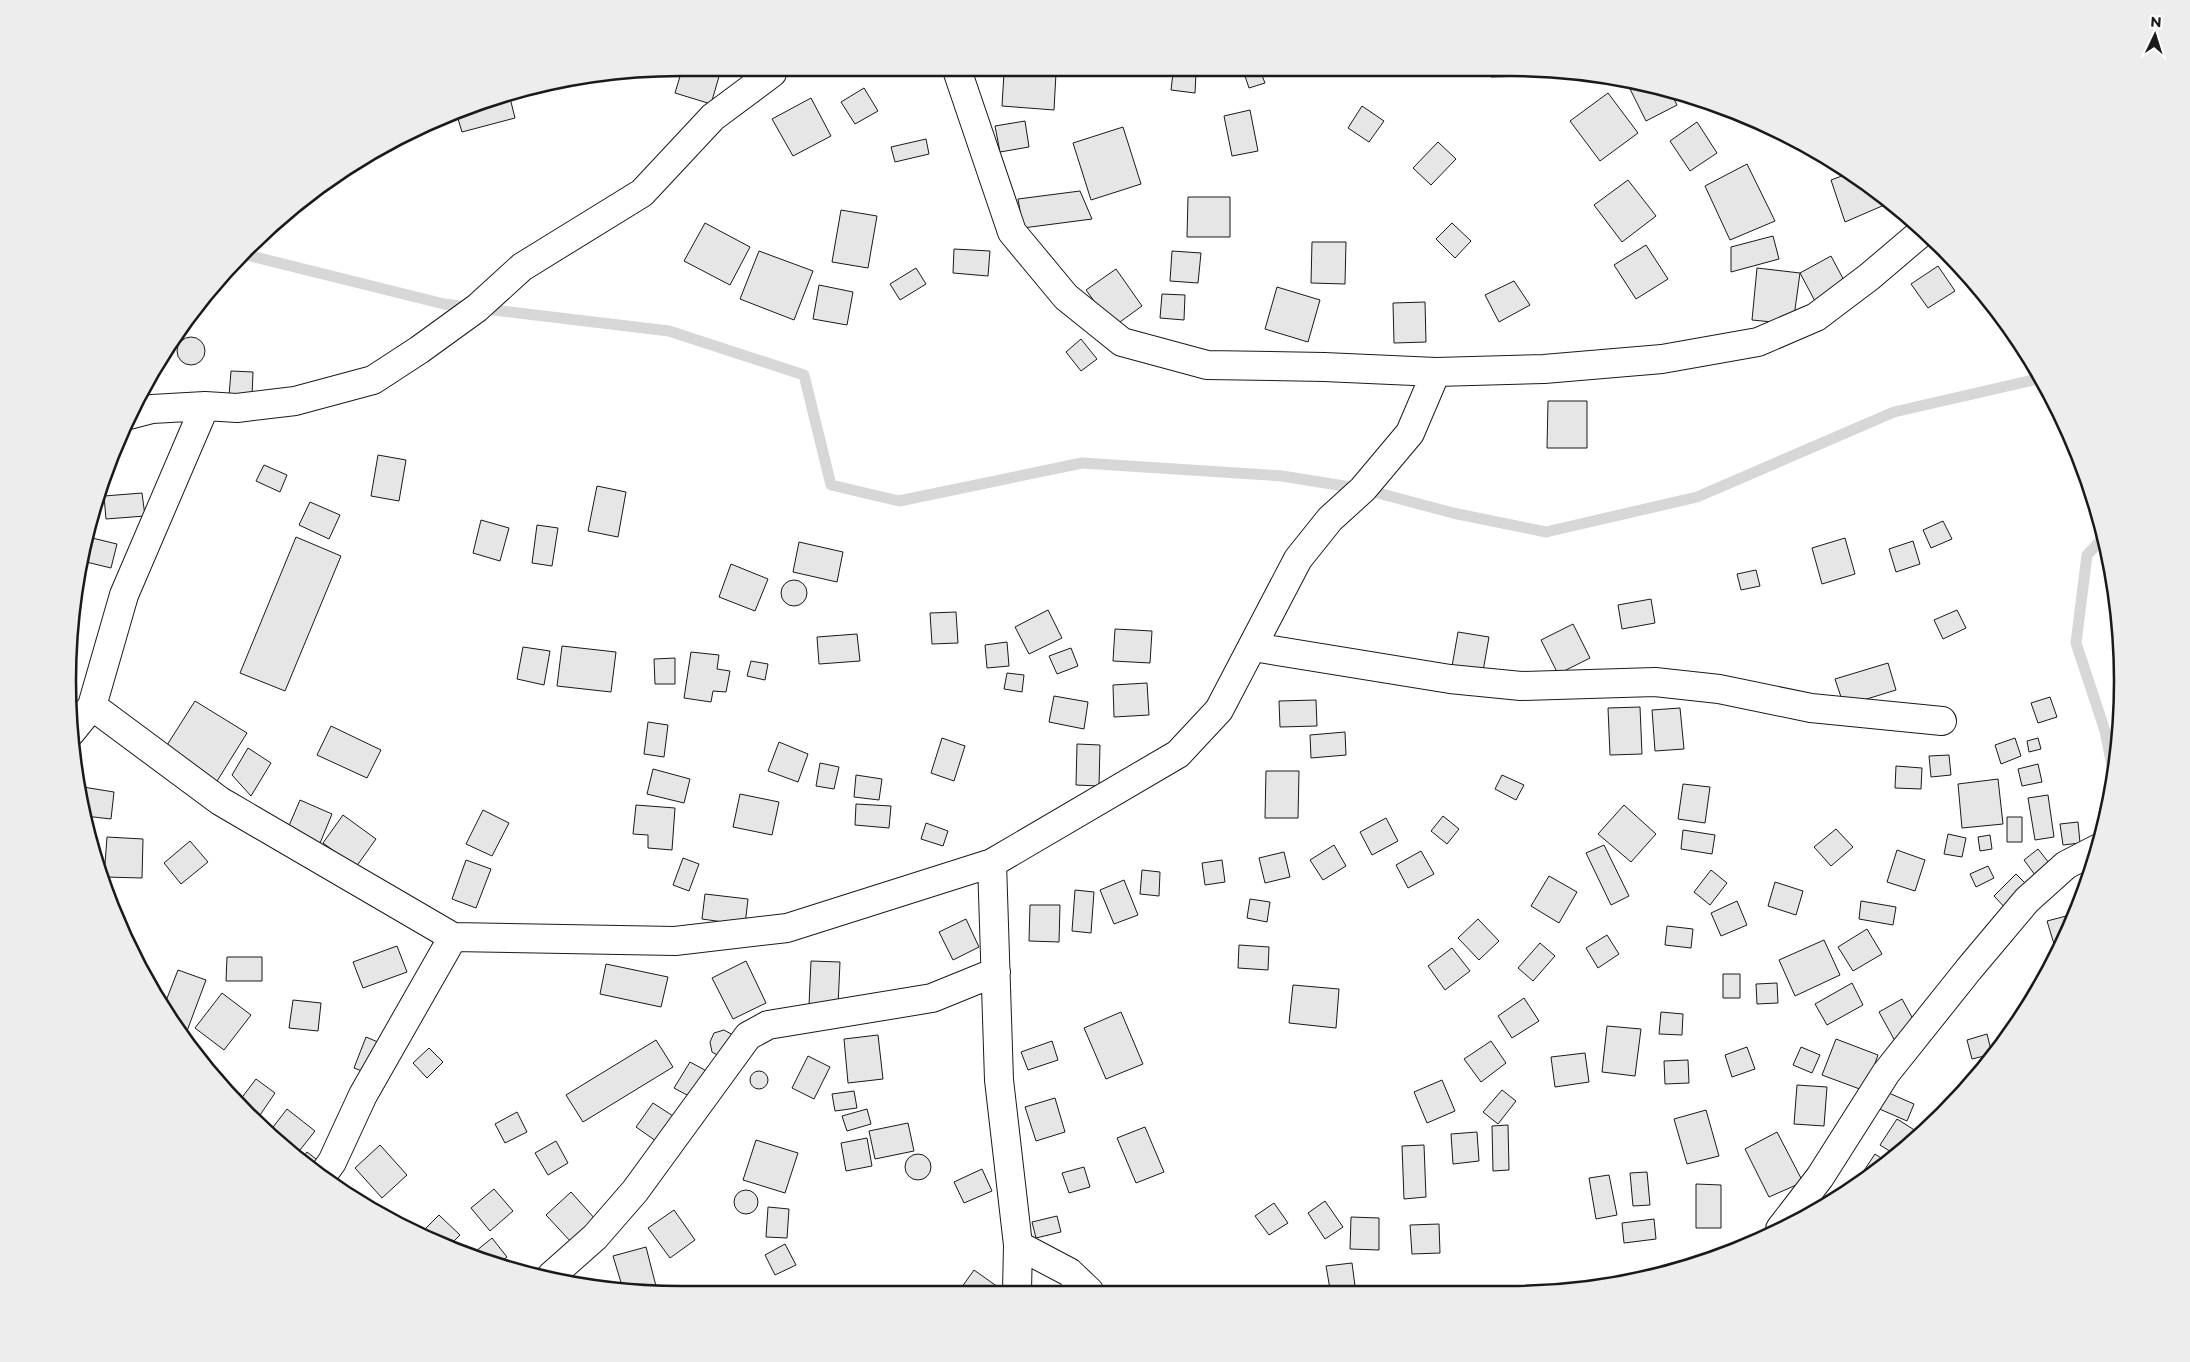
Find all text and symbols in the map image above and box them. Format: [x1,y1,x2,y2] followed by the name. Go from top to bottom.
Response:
[2130,10,2180,60] north arrow
[2150,13,2162,31] text: N

